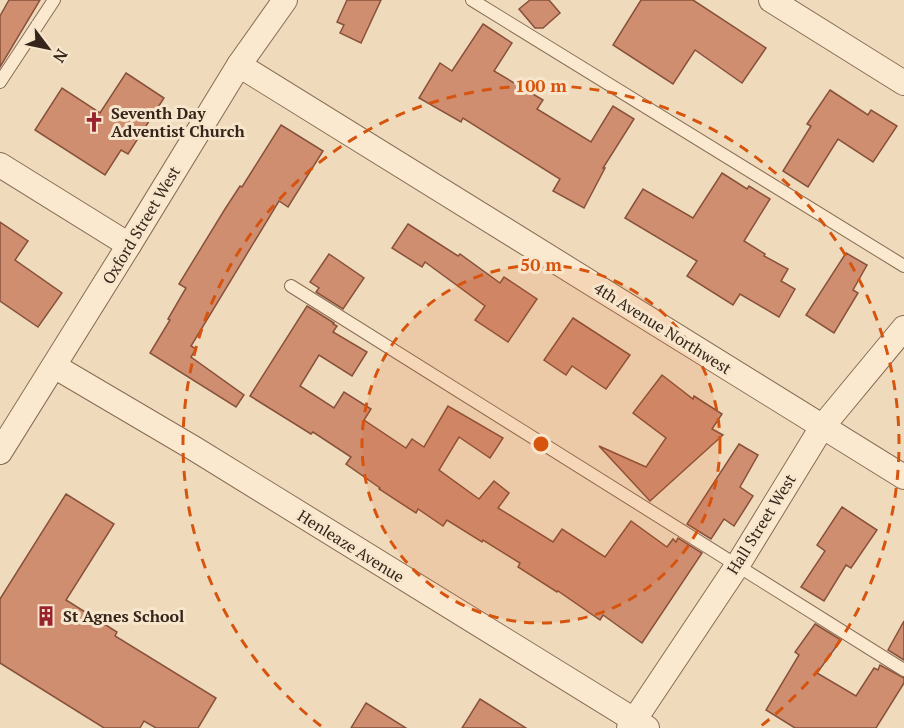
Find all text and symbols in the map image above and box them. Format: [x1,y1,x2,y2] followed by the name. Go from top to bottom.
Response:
[18,18,78,78] north arrow
[48,45,73,67] text: N
[515,73,567,97] text: 100 m
[111,102,245,142] place label: Seventh Day Adventist Church
[82,110,106,134] church icon: Seventh Day Adventist Church
[97,162,185,288] street label: Oxford Street West
[520,252,562,276] text: 50 m
[590,277,736,379] street label: 4th Avenue Northwest
[531,434,551,454] centre of rings
[721,470,801,578] street label: Hall Street West
[294,504,408,588] street label: Henleaze Avenue
[34,604,58,628] building icon: St Agnes School
[63,605,184,627] place label: St Agnes School

